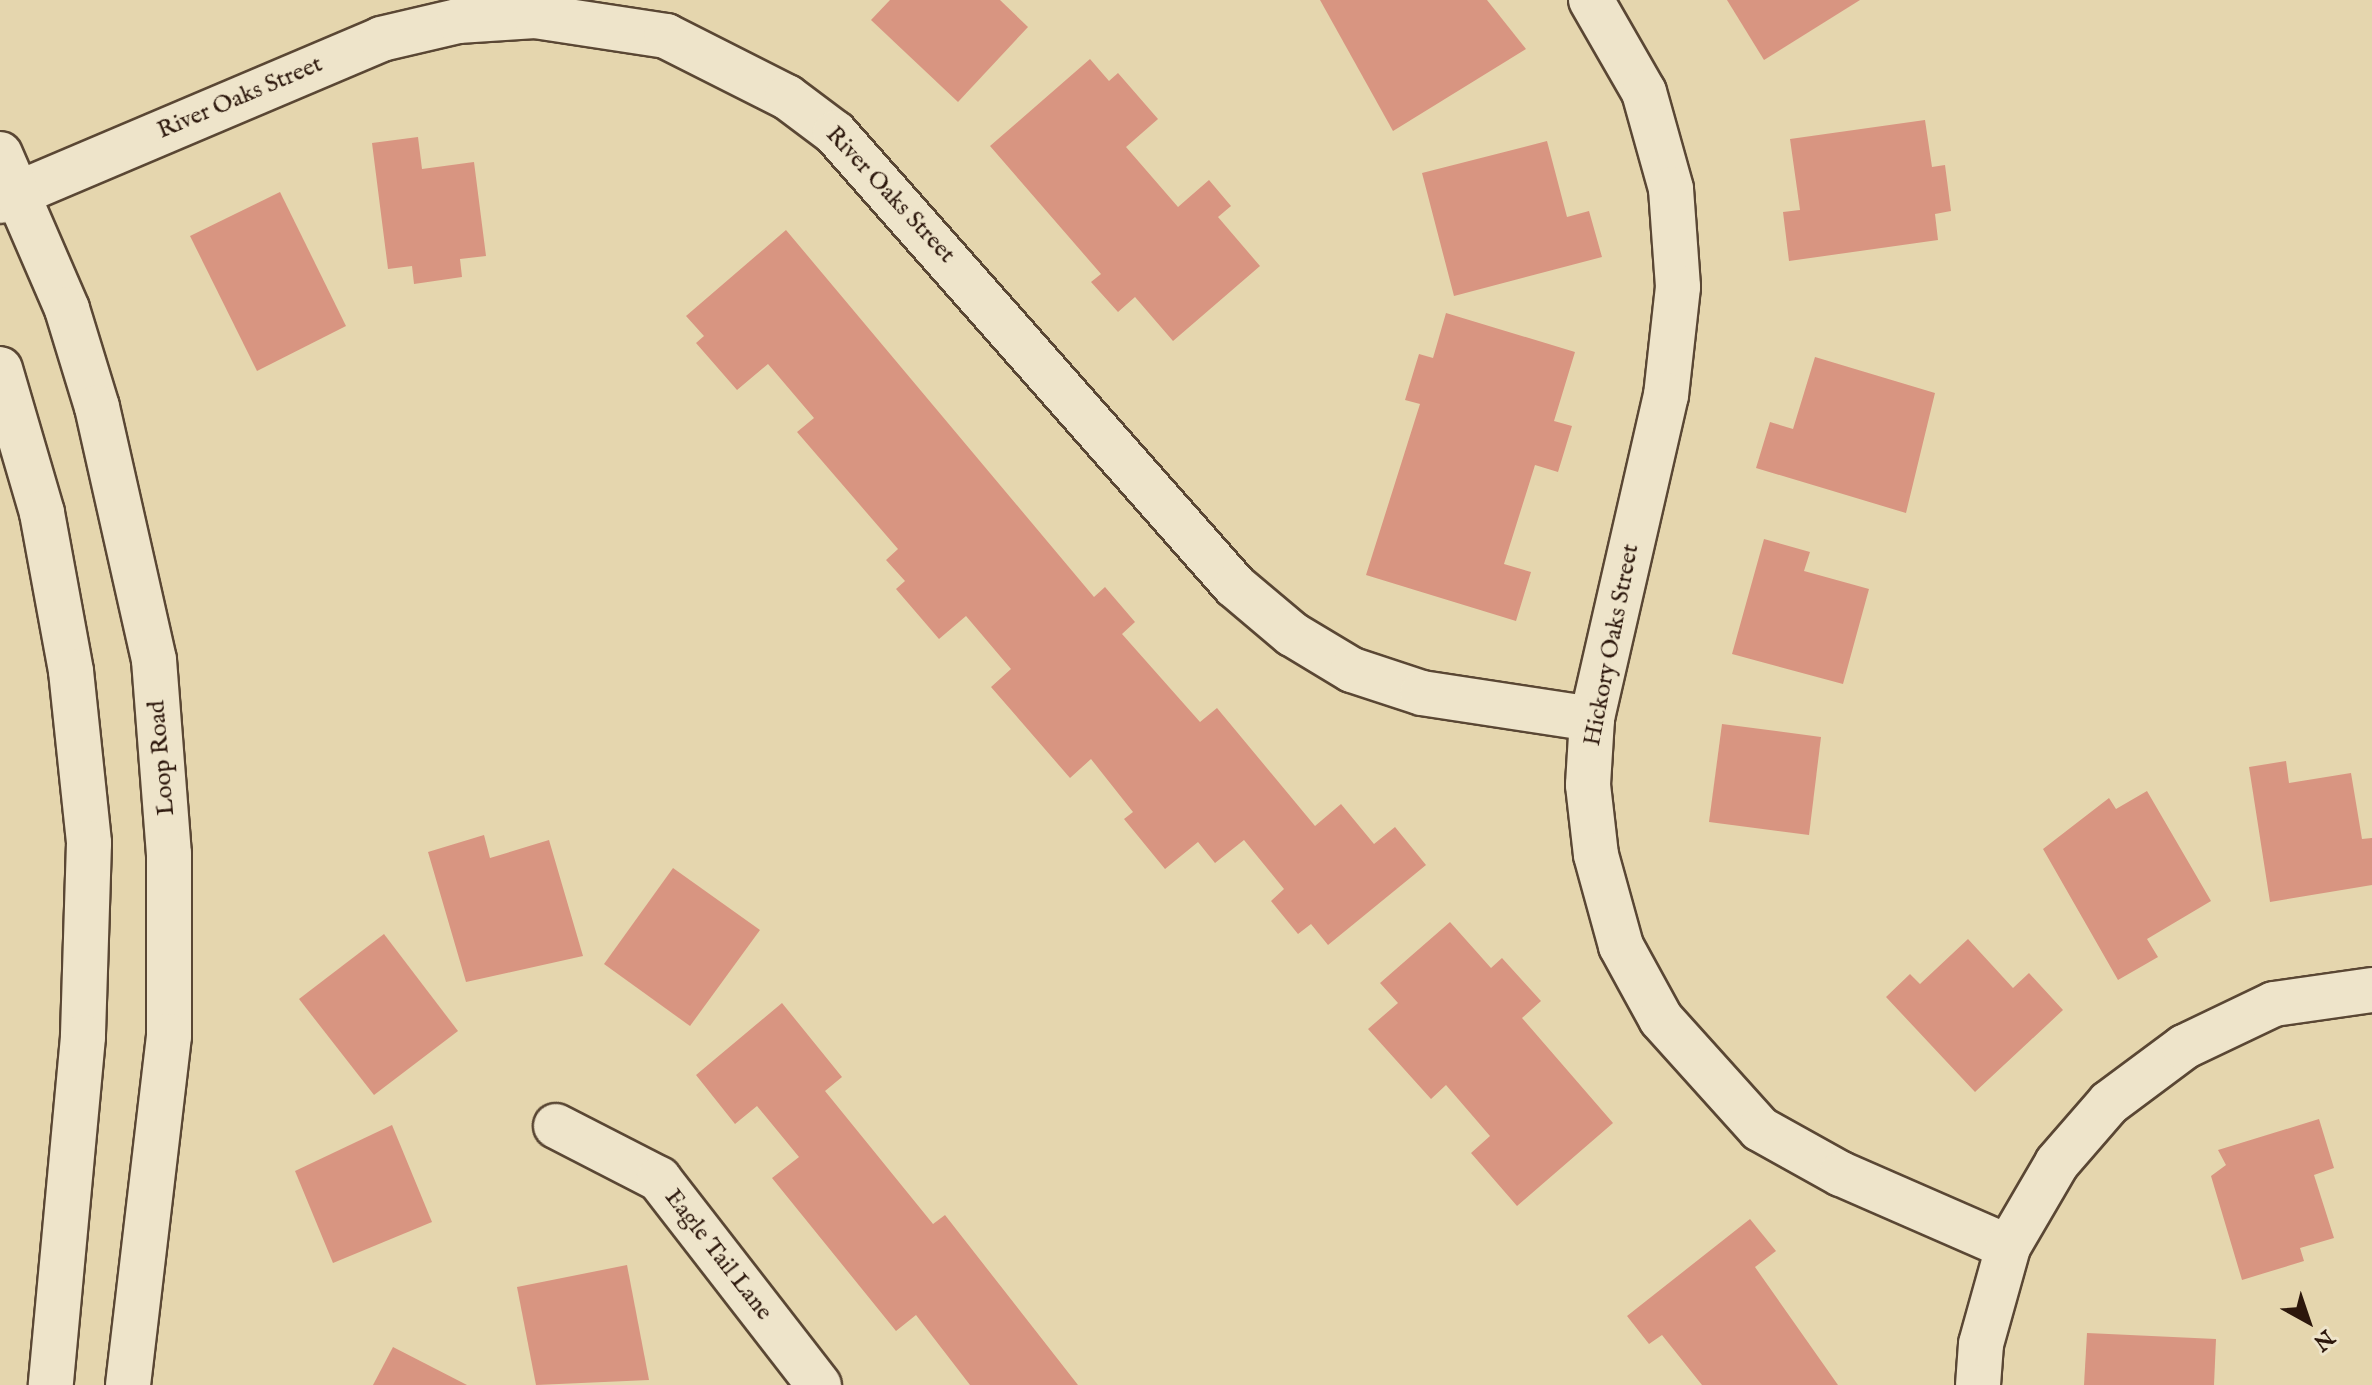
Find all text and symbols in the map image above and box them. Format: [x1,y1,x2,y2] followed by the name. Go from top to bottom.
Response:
[153,50,327,146] street label: River Oaks Street
[819,121,961,269] street label: River Oaks Street
[1578,542,1646,748] street label: Hickory Oaks Street
[143,699,181,817] street label: Loop Road
[658,1184,778,1326] street label: Eagle Tail Lane
[2268,1281,2348,1361] north arrow
[2307,1323,2340,1356] text: N

